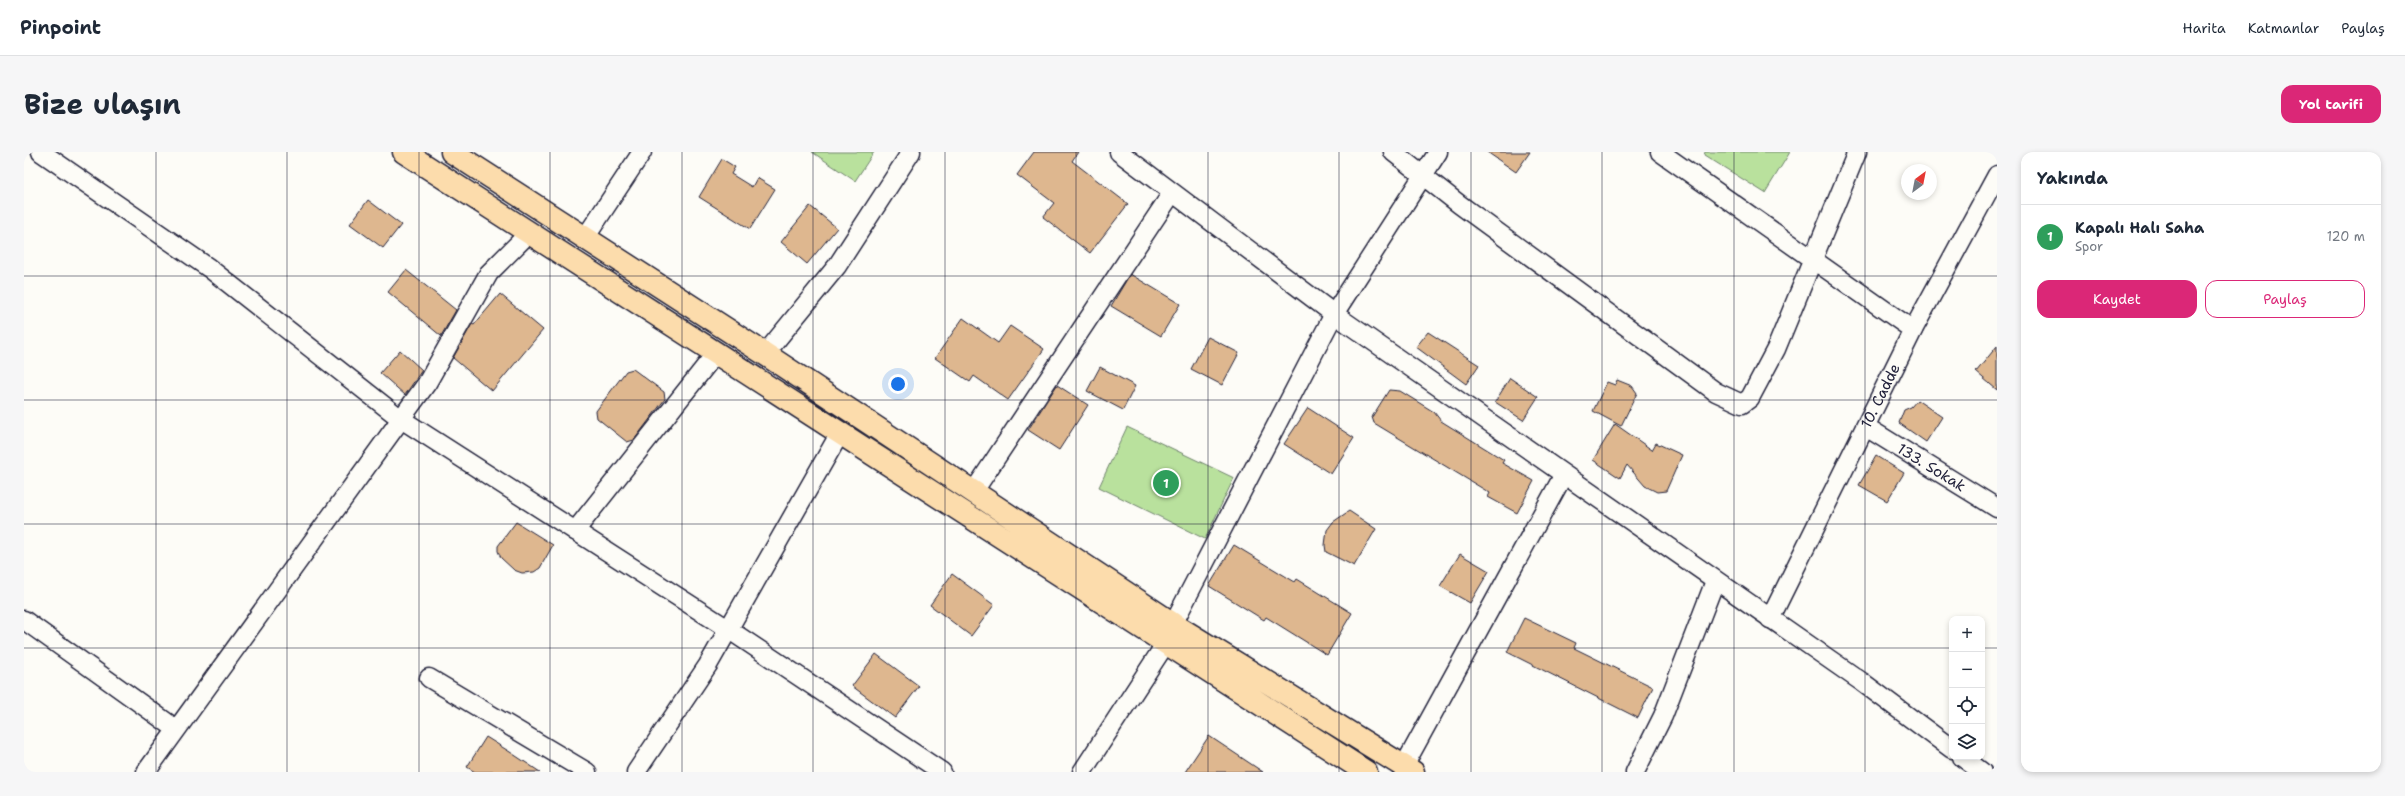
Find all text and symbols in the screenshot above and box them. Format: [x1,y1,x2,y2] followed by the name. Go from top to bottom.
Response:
[20,15,101,40] text: Pinpoint
[2183,19,2226,37] text: Harita
[2248,19,2319,37] text: Katmanlar
[2341,19,2385,37] text: Paylaş
[24,85,181,123] text: Bize ulaşın
[2281,85,2381,123] button: Yol tarifi
[1901,164,1937,200] north arrow
[2037,167,2108,189] text: Yakında
[2075,218,2204,238] text: Kapalı Halı Saha
[2047,228,2053,245] text: 1
[2327,228,2365,245] text: 120 m
[2075,238,2103,255] text: Spor
[2037,280,2197,318] button: Kaydet
[2205,280,2365,318] button: Paylaş
[1856,360,1905,432] street label: 10. Cadde
[888,374,908,394] your location
[1893,439,1970,496] street label: 133. Sokak
[1153,468,1179,498] pin: 1
[1949,616,1985,760] map controls
[1949,616,1985,652] button: +
[1949,652,1985,688] button: −
[1949,688,1985,724] button: locate
[1949,724,1985,760] button: layers

